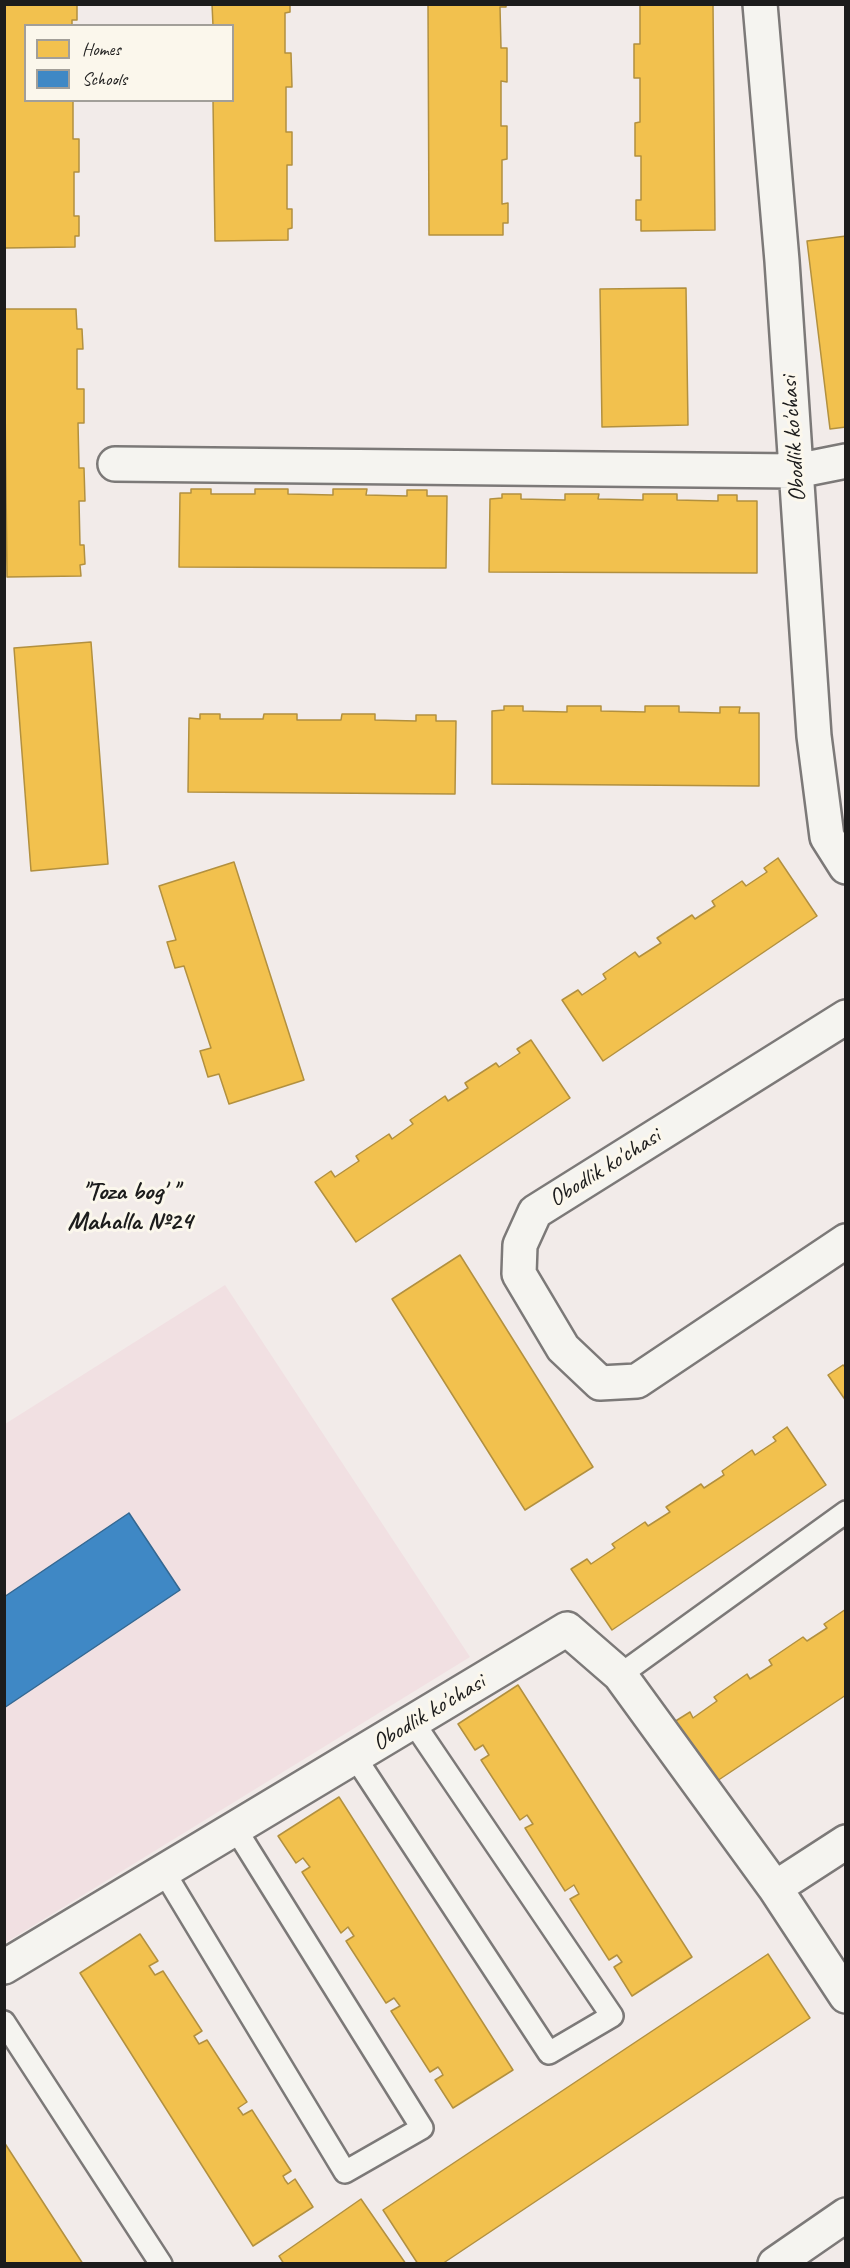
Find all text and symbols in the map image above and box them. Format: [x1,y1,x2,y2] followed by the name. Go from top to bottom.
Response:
[24,24,234,102] legend
[82,38,121,60] text: Homes
[82,68,127,90] text: Schools
[775,375,813,503] street label: Obodlik ko'chasi
[544,1122,666,1214] street label: Obodlik ko'chasi
[68,1176,192,1238] district label: "Toza bog' " Mahalla №24
[367,1668,491,1758] street label: Obodlik ko'chasi

